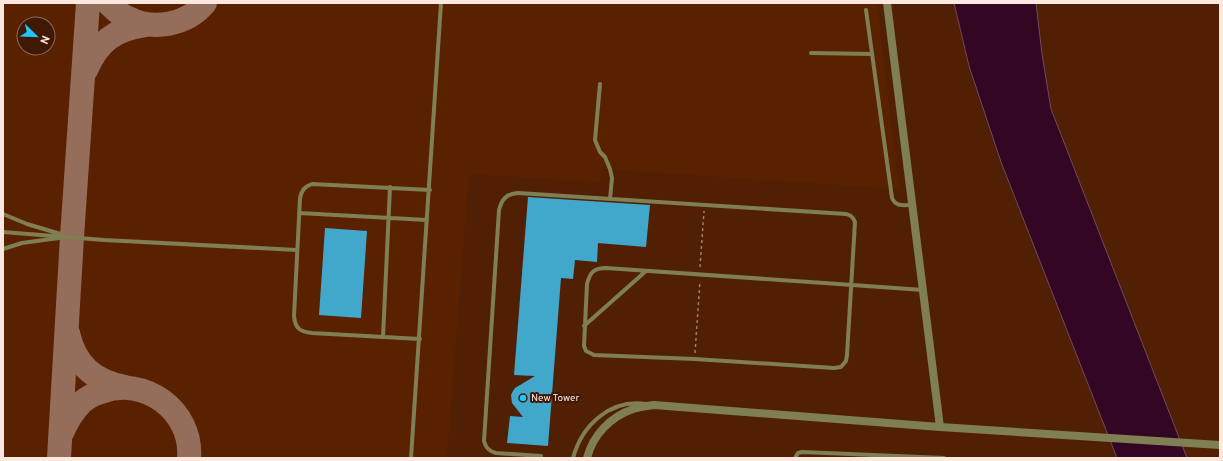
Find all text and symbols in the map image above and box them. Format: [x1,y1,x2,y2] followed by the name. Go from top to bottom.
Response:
[16,16,56,56] north arrow
[36,33,52,46] text: N
[531,392,579,405] place label: New Tower
[518,393,528,403] marker: New Tower

